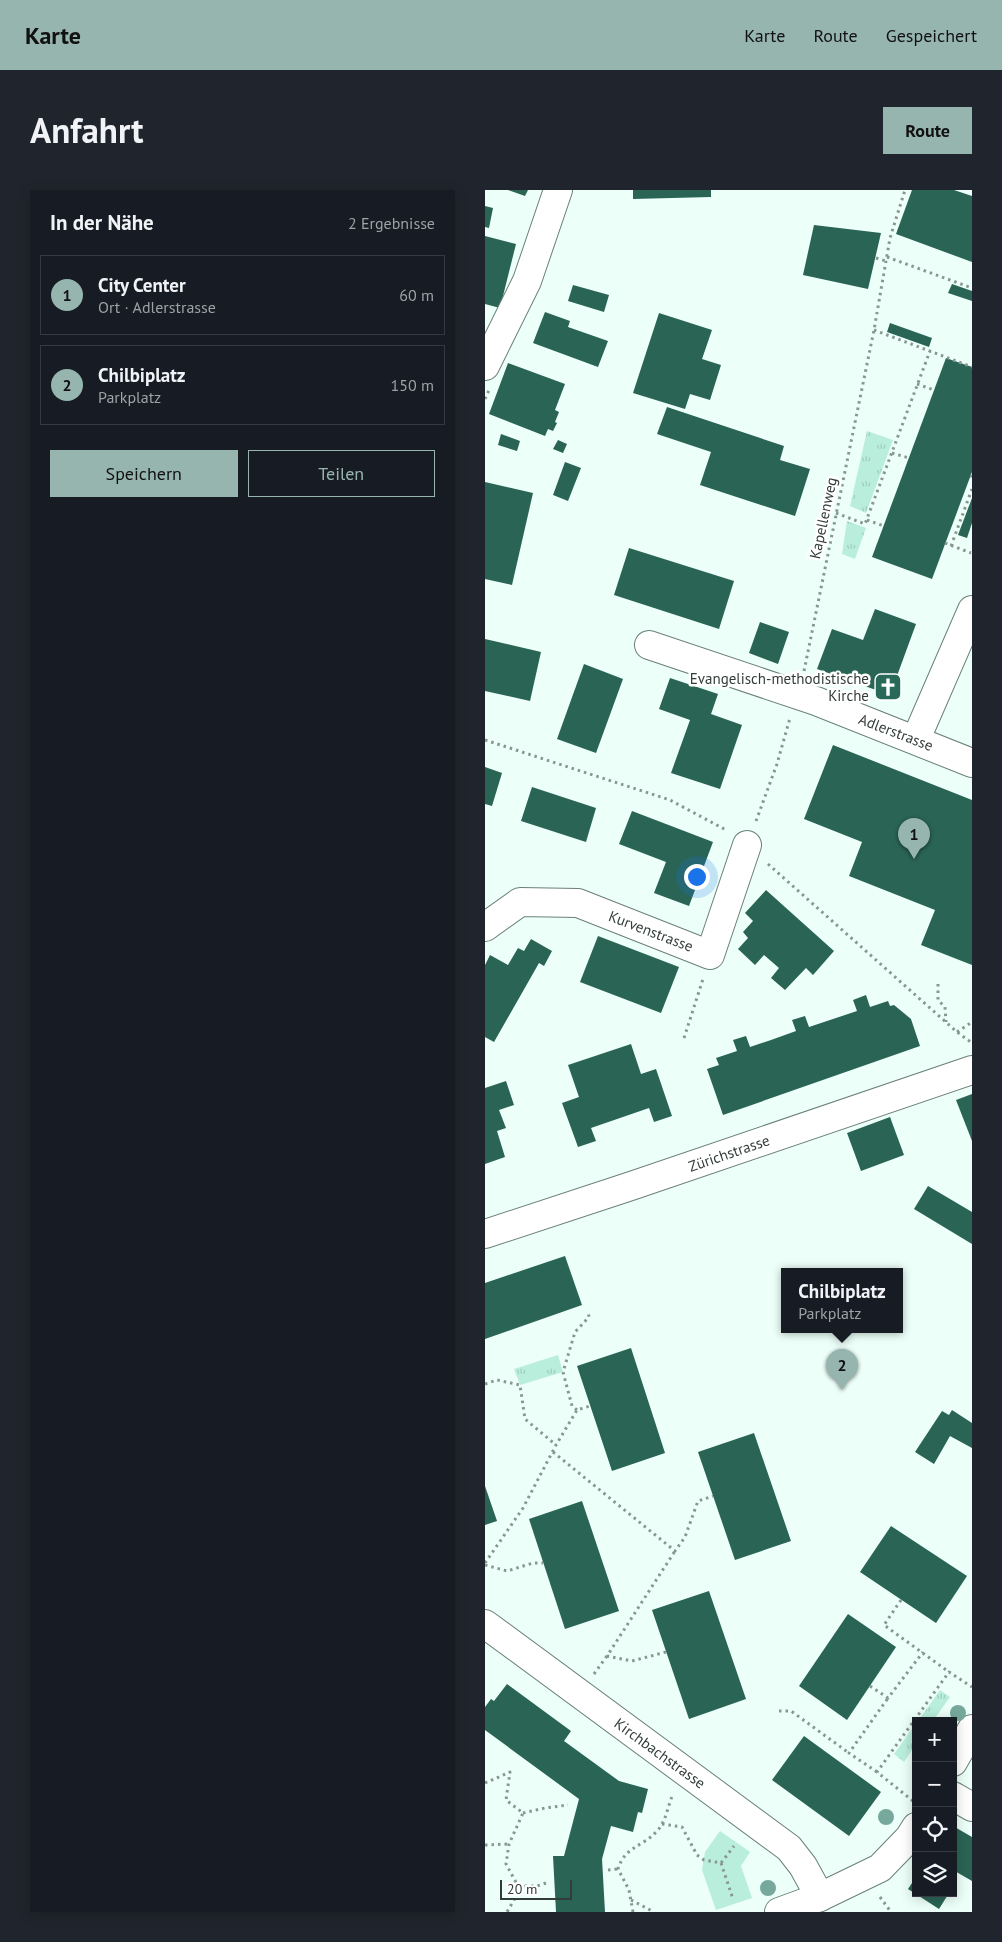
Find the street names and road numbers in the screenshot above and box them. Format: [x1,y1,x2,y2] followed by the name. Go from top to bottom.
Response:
[805,475,841,561] street label: Kapellenweg
[856,709,936,755] street label: Adlerstrasse
[606,906,696,956] street label: Kurvenstrasse
[686,1130,772,1176] street label: Zürichstrasse
[611,1714,709,1792] street label: Kirchbachstrasse

